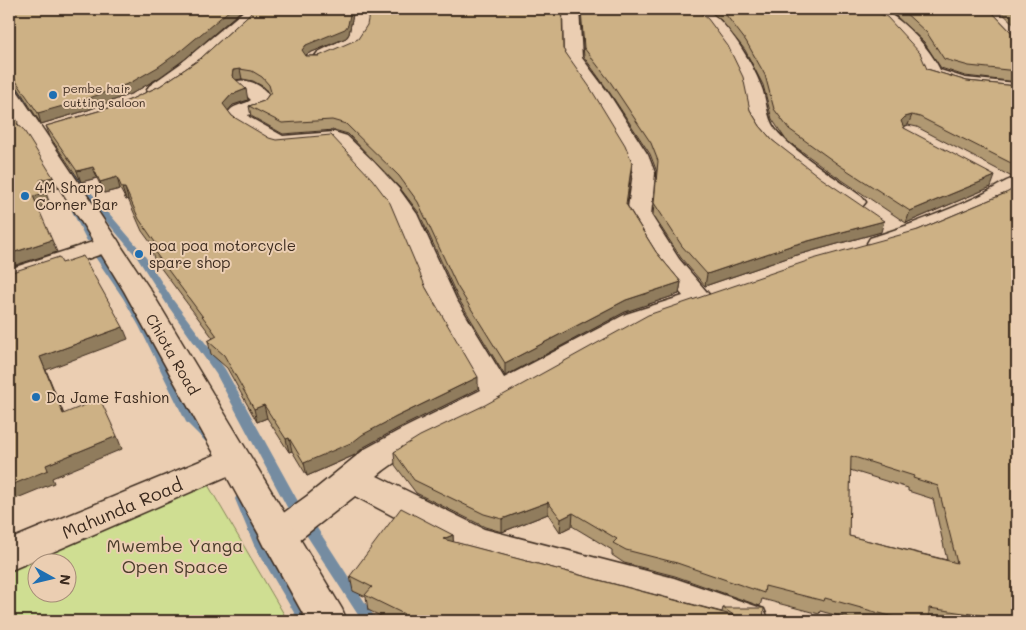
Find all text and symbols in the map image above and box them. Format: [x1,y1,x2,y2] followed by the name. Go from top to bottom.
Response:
[63,80,146,110] place label: pembe hair cutting saloon
[47,89,59,101] marker: pembe hair cutting saloon
[35,177,118,214] place label: 4M Sharp Corner Bar
[19,190,31,202] marker: 4M Sharp Corner Bar
[149,235,296,272] place label: poa poa motorcycle spare shop
[133,248,145,260] marker: poa poa motorcycle spare shop
[142,310,204,398] street label: Chiota Road
[46,387,169,407] place label: Da Jame Fashion
[30,391,42,403] marker: Da Jame Fashion
[58,472,186,544] street label: Mahunda Road
[107,533,243,578] park label: Mwembe Yanga Open Space
[28,552,78,602] north arrow
[55,573,76,586] text: N

